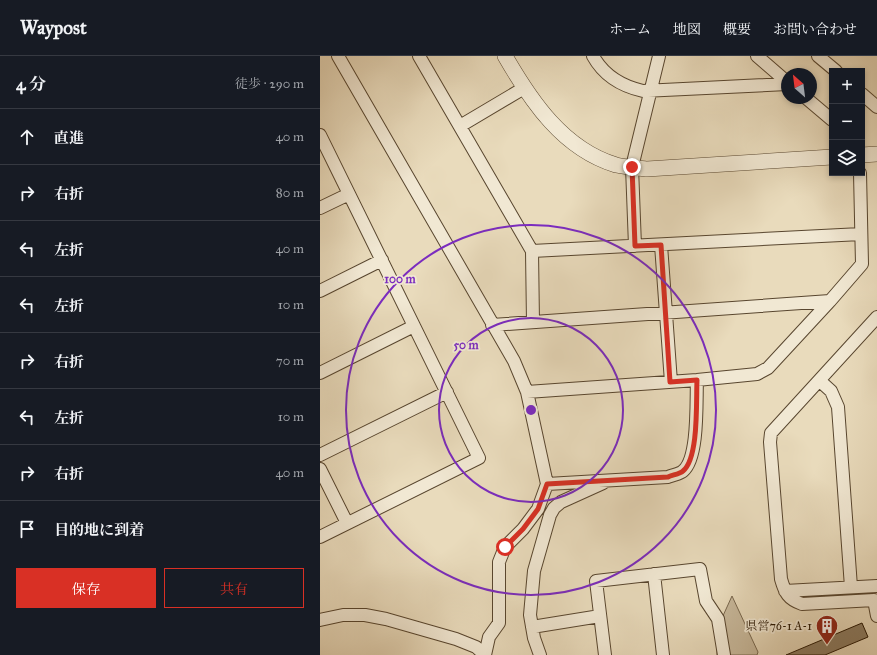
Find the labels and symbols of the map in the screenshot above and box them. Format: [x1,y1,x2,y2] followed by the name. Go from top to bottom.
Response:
[781,68,817,104] north arrow
[623,158,641,176] route end
[384,272,417,286] text: 100 m
[453,338,480,352] text: 50 m
[524,403,538,417] centre of rings
[496,538,514,556] route start
[814,613,840,646] building icon: 県営76-1 A-1
[745,619,812,633] place label: 県営76-1 A-1

